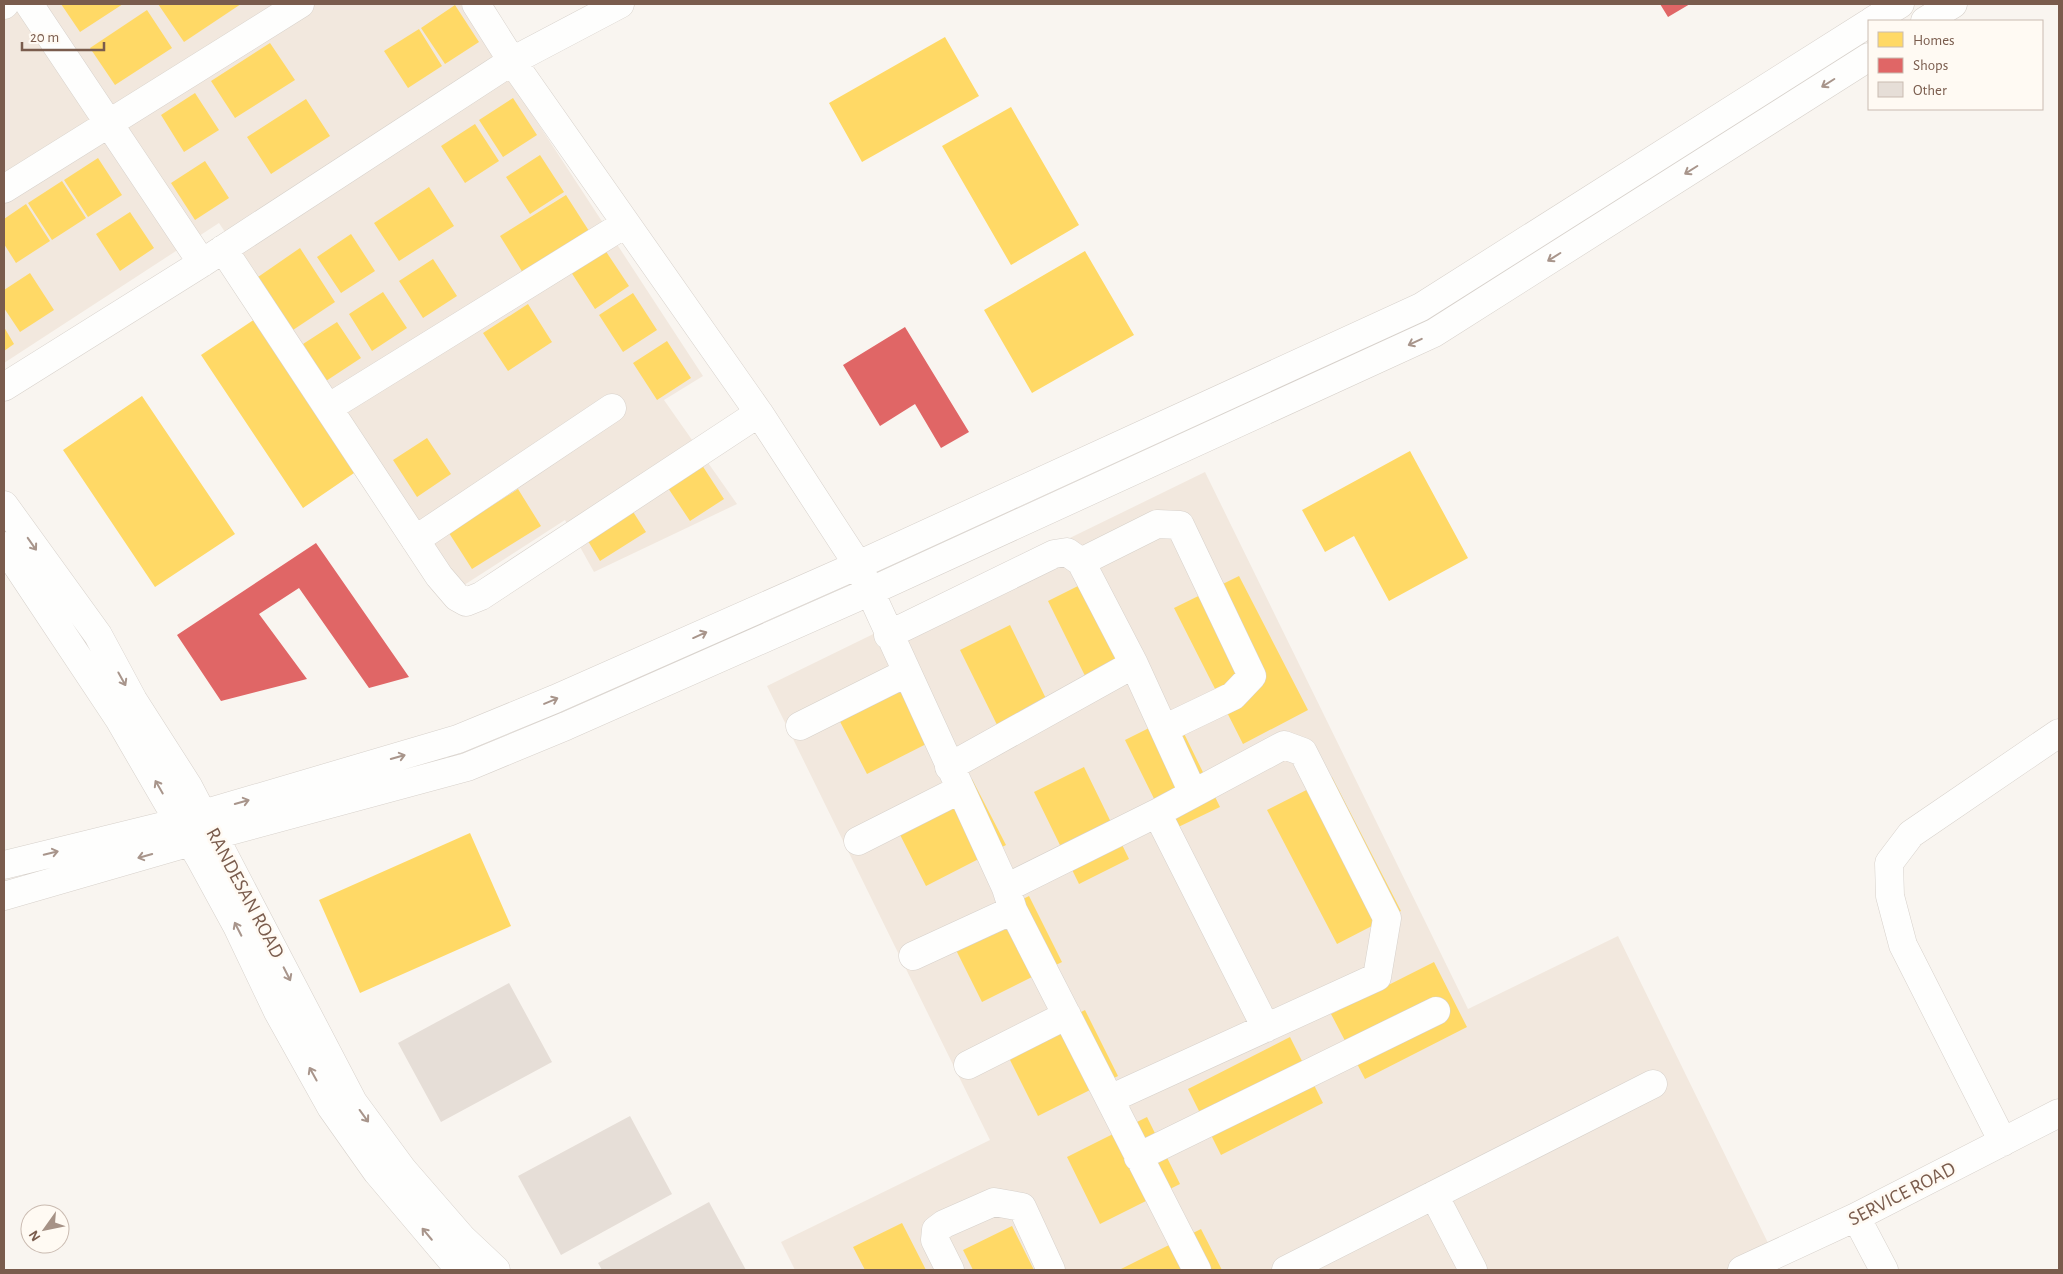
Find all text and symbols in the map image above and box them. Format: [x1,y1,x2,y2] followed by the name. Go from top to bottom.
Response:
[22,20,105,52] scale bar
[1868,20,2043,110] legend
[30,30,59,45] text: 20 m
[1913,33,1955,48] text: Homes
[1913,58,1948,73] text: Shops
[1821,78,1835,88] one-way arrow
[1913,83,1947,98] text: Other
[1684,165,1698,175] one-way arrow
[1547,252,1561,262] one-way arrow
[1408,337,1423,347] one-way arrow
[27,537,37,551] one-way arrow
[692,630,707,640] one-way arrow
[117,672,127,687] one-way arrow
[543,695,558,705] one-way arrow
[390,751,406,761] one-way arrow
[154,780,164,795] one-way arrow
[234,797,250,807] one-way arrow
[202,824,288,962] street label: RANDESAN ROAD
[43,848,59,857] one-way arrow
[137,852,153,861] one-way arrow
[233,922,242,937] one-way arrow
[282,966,292,981] one-way arrow
[307,1067,317,1081] one-way arrow
[359,1109,369,1123] one-way arrow
[1845,1158,1959,1230] street label: SERVICE ROAD
[20,1204,70,1254] north arrow
[422,1227,433,1240] one-way arrow
[26,1228,43,1243] text: N

